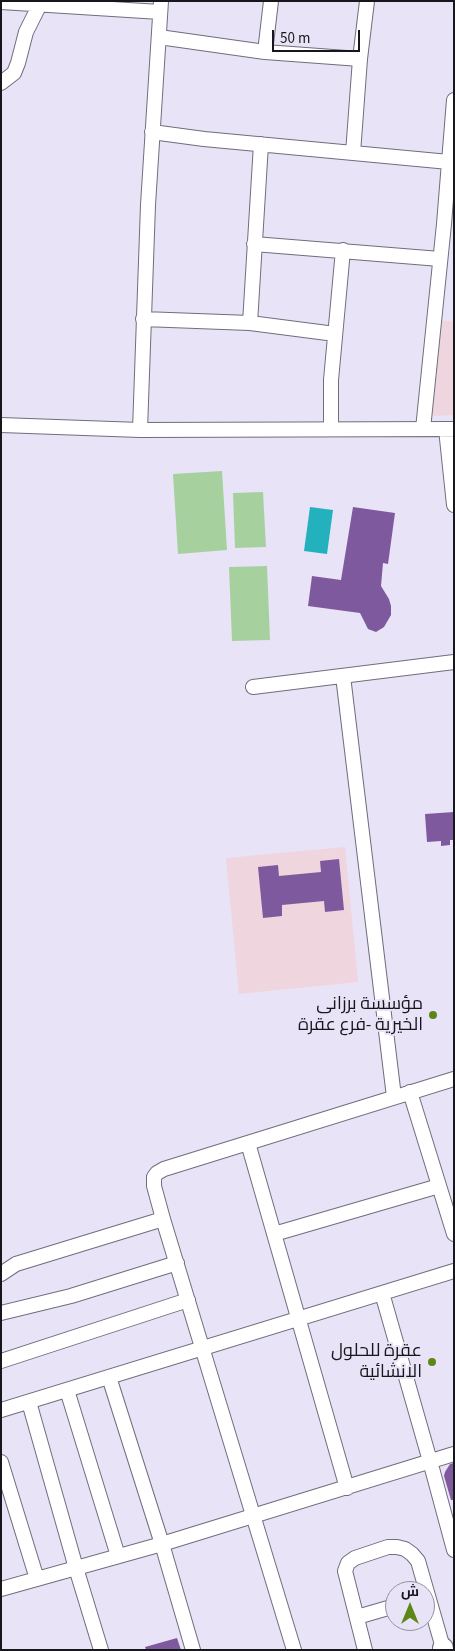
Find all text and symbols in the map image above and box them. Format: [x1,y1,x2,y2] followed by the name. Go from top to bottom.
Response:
[275,20,362,52] scale bar
[280,28,310,49] text: 50 m
[298,994,423,1036] place label: مؤسسة برزانى الخيرية -فرع عقرة
[427,1009,439,1021] marker: مؤسسة برزانى الخيرية -فرع عقرة
[331,1341,422,1384] place label: عقرة للحلول الانشائیة
[426,1356,438,1368] marker: عقرة للحلول الانشائیة
[385,1581,435,1631] north arrow
[401,1582,419,1602] text: ش

